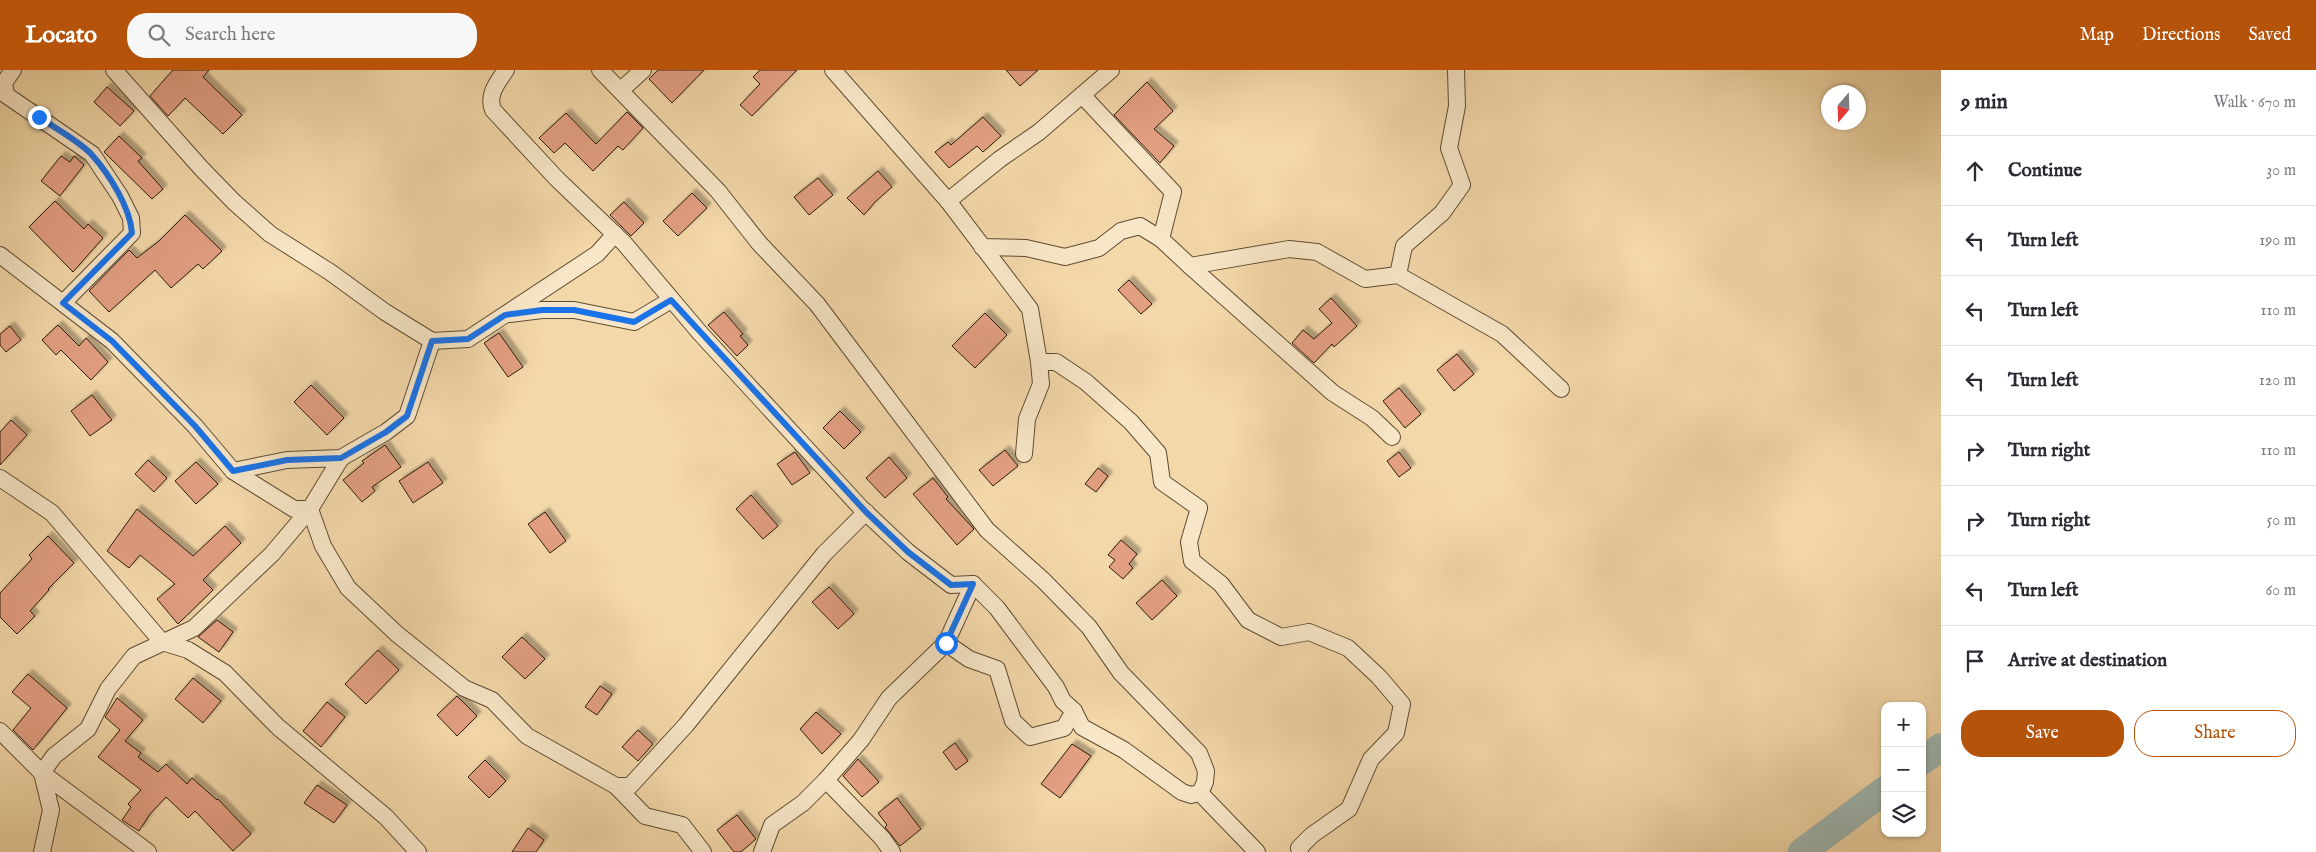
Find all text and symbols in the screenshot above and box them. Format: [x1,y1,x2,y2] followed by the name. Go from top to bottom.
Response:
[127,13,477,58] search box
[25,20,97,51] text: Locato
[145,21,173,49] icon: search
[185,23,276,47] text: Search here
[2080,24,2114,47] text: Map
[2142,24,2220,47] text: Directions
[2248,24,2291,47] text: Saved
[1821,85,1866,130] north arrow
[1961,89,2008,116] text: 9 min
[2213,93,2296,113] text: Walk · 670 m
[28,106,51,129] route end
[1961,157,1989,185] icon: ahead
[2008,159,2082,183] text: Continue
[2266,161,2296,181] text: 30 m
[1961,227,1989,255] icon: left
[2008,229,2079,253] text: Turn left
[2259,231,2296,251] text: 190 m
[1961,297,1989,325] icon: left
[2008,299,2079,323] text: Turn left
[2260,301,2296,321] text: 110 m
[1961,367,1989,395] icon: left
[2008,369,2079,393] text: Turn left
[2259,371,2296,391] text: 120 m
[1961,437,1989,465] icon: right
[2008,439,2090,463] text: Turn right
[2260,441,2296,461] text: 110 m
[1961,507,1989,535] icon: right
[2008,509,2090,533] text: Turn right
[2267,511,2296,531] text: 50 m
[1961,577,1989,605] icon: left
[2008,579,2079,603] text: Turn left
[2266,581,2296,601] text: 60 m
[935,632,958,655] route start
[1961,647,1989,675] icon: arrive
[2008,649,2167,673] text: Arrive at destination
[1881,702,1926,837] map controls
[1881,702,1926,747] button: +
[1961,710,2124,757] button: Save
[2134,710,2296,757] button: Share
[1881,747,1926,792] button: −
[1881,792,1926,837] button: layers

